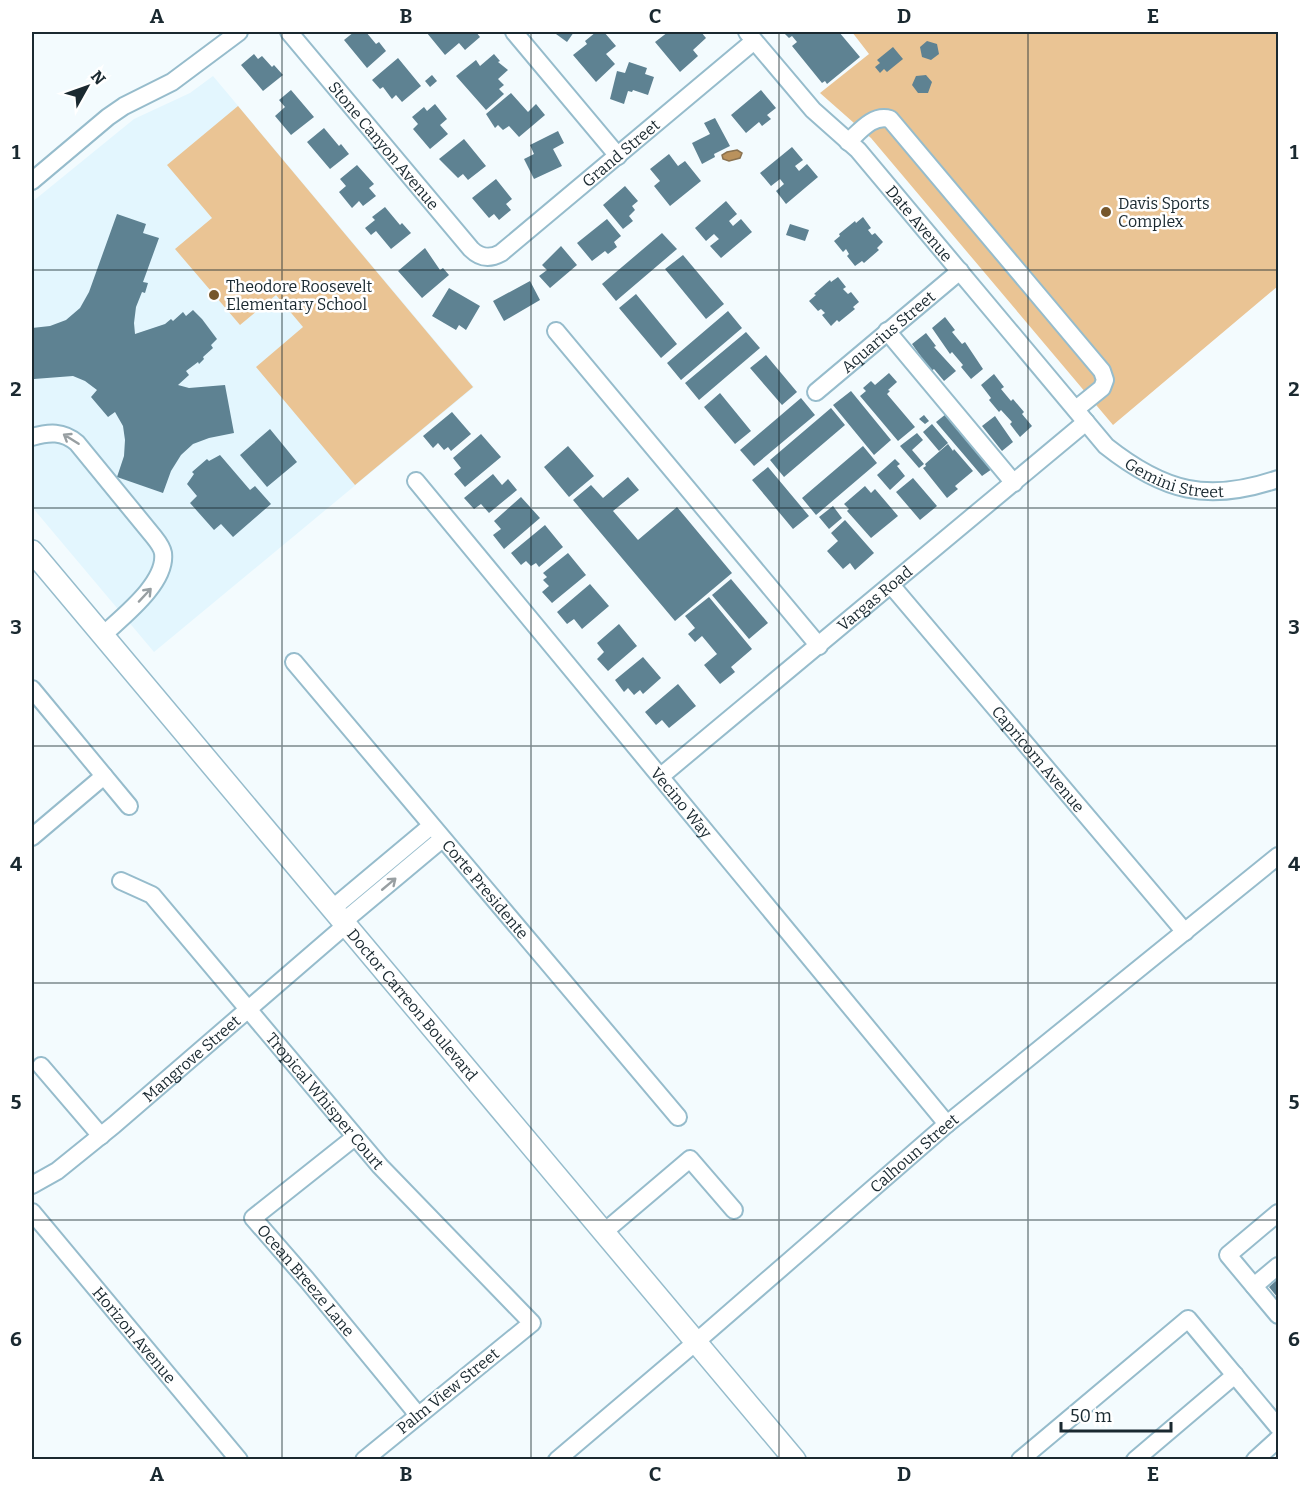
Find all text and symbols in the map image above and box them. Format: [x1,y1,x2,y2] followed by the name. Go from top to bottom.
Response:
[150,4,165,28] text: A
[400,4,413,28] text: B
[649,4,661,28] text: C
[897,4,911,28] text: D
[1147,4,1159,28] text: E
[57,57,117,117] north arrow
[87,67,109,89] text: N
[325,77,443,213] street label: Stone Canyon Avenue
[578,115,663,191] street label: Grand Street
[12,140,21,164] text: 1
[1290,140,1299,164] text: 1
[882,181,957,265] street label: Date Avenue
[1118,194,1210,231] place label: Davis Sports Complex
[1099,205,1113,219] marker: Davis Sports Complex
[226,277,373,314] place label: Theodore Roosevelt Elementary School
[837,287,939,376] street label: Aquarius Street
[207,288,221,302] marker: Theodore Roosevelt Elementary School
[10,377,22,401] text: 2
[1288,377,1300,401] text: 2
[62,433,79,446] one-way arrow
[1121,453,1225,501] street label: Gemini Street
[833,561,916,635] street label: Vargas Road
[138,587,152,602] one-way arrow
[10,615,22,639] text: 3
[1288,615,1300,639] text: 3
[988,702,1089,816] street label: Capricorn Avenue
[647,763,717,842] street label: Vecino Way
[438,836,533,942] street label: Corte Presidente
[10,852,22,876] text: 4
[1288,852,1300,876] text: 4
[381,877,397,890] one-way arrow
[343,925,482,1085] street label: Doctor Carreon Boulevard
[139,1011,244,1106] street label: Mangrove Street
[262,1029,388,1173] street label: Tropical Whisper Court
[11,1090,22,1114] text: 5
[1289,1090,1300,1114] text: 5
[866,1109,962,1196] street label: Calhoun Street
[253,1220,359,1340] street label: Ocean Breeze Lane
[89,1283,180,1387] street label: Horizon Avenue
[10,1327,22,1351] text: 6
[1288,1327,1300,1351] text: 6
[393,1344,503,1438] street label: Palm View Street
[1061,1395,1170,1433] scale bar
[1070,1405,1112,1427] text: 50 m
[150,1462,165,1486] text: A
[400,1462,413,1486] text: B
[649,1462,661,1486] text: C
[897,1462,911,1486] text: D
[1147,1462,1159,1486] text: E

